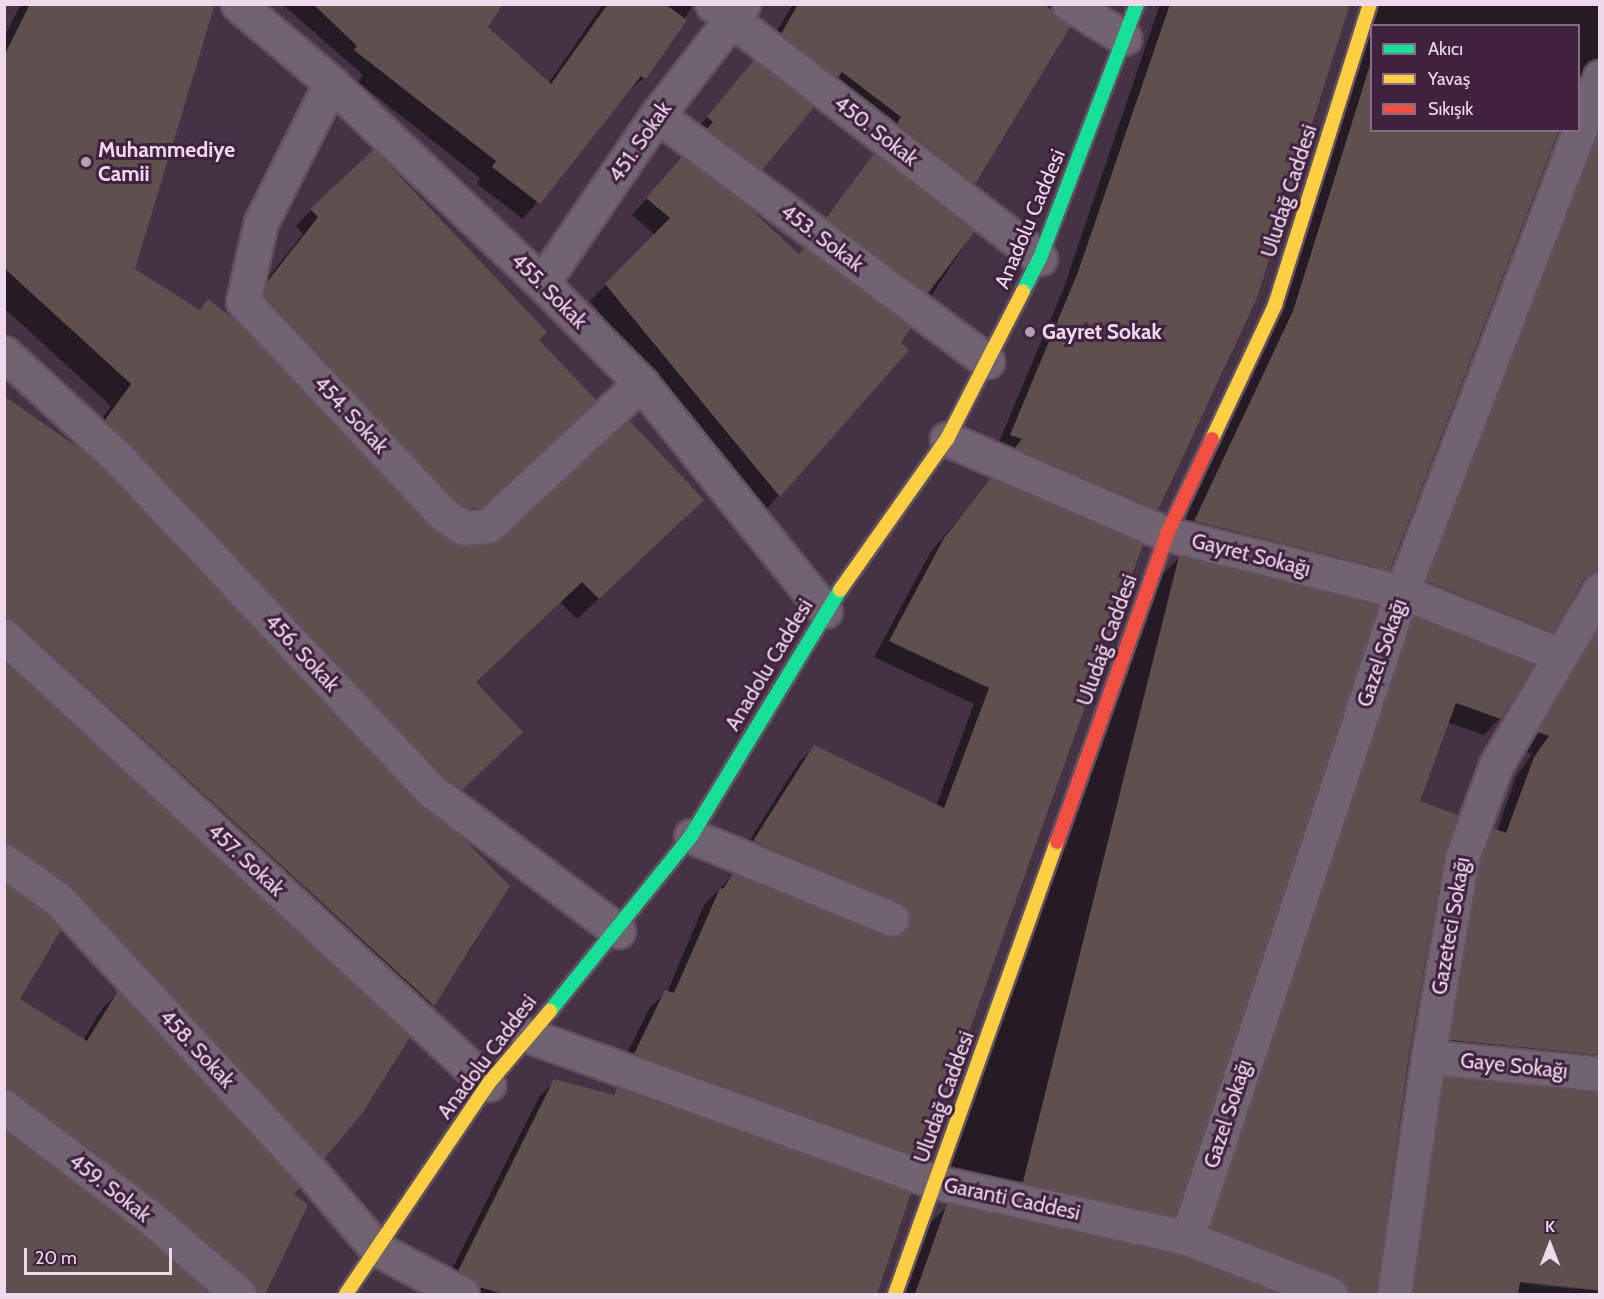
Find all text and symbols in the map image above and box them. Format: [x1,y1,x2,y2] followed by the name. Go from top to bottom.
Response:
[1370,24,1580,132] legend
[1428,38,1463,60] text: Akıcı
[1428,68,1470,90] text: Yavaş
[829,90,923,172] street label: 450. Sokak
[603,97,677,187] street label: 451. Sokak
[1428,98,1473,120] text: Sıkışık
[1256,121,1322,261] street label: Uludağ Caddesi
[98,137,235,187] place label: Muhammediye Camii
[989,146,1071,292] street label: Anadolu Caddesi
[79,155,93,169] marker: Muhammediye Camii
[776,199,868,277] street label: 453. Sokak
[506,248,592,334] street label: 455. Sokak
[1042,319,1162,345] place label: Gayret Sokak
[1023,325,1037,339] marker: Gayret Sokak
[309,371,393,459] street label: 454. Sokak
[1189,528,1313,582] street label: Gayret Sokağı
[1072,571,1142,709] street label: Uludağ Caddesi
[720,595,818,735] street label: Anadolu Caddesi
[1352,596,1412,710] street label: Gazel Sokağı
[260,609,344,697] street label: 456. Sokak
[203,818,289,902] street label: 457. Sokak
[1427,855,1475,997] street label: Gazeteci Sokağı
[432,990,542,1124] street label: Anadolu Caddesi
[154,1005,240,1093] street label: 458. Sokak
[909,1028,979,1166] street label: Uludağ Caddesi
[1459,1048,1569,1084] street label: Gaye Sokağı
[1199,1057,1257,1171] street label: Gazel Sokağı
[64,1148,156,1228] street label: 459. Sokak
[941,1172,1083,1226] street label: Garanti Caddesi
[1520,1215,1580,1275] north arrow
[1545,1217,1555,1236] text: K
[27,1236,176,1274] scale bar
[35,1247,77,1269] text: 20 m

